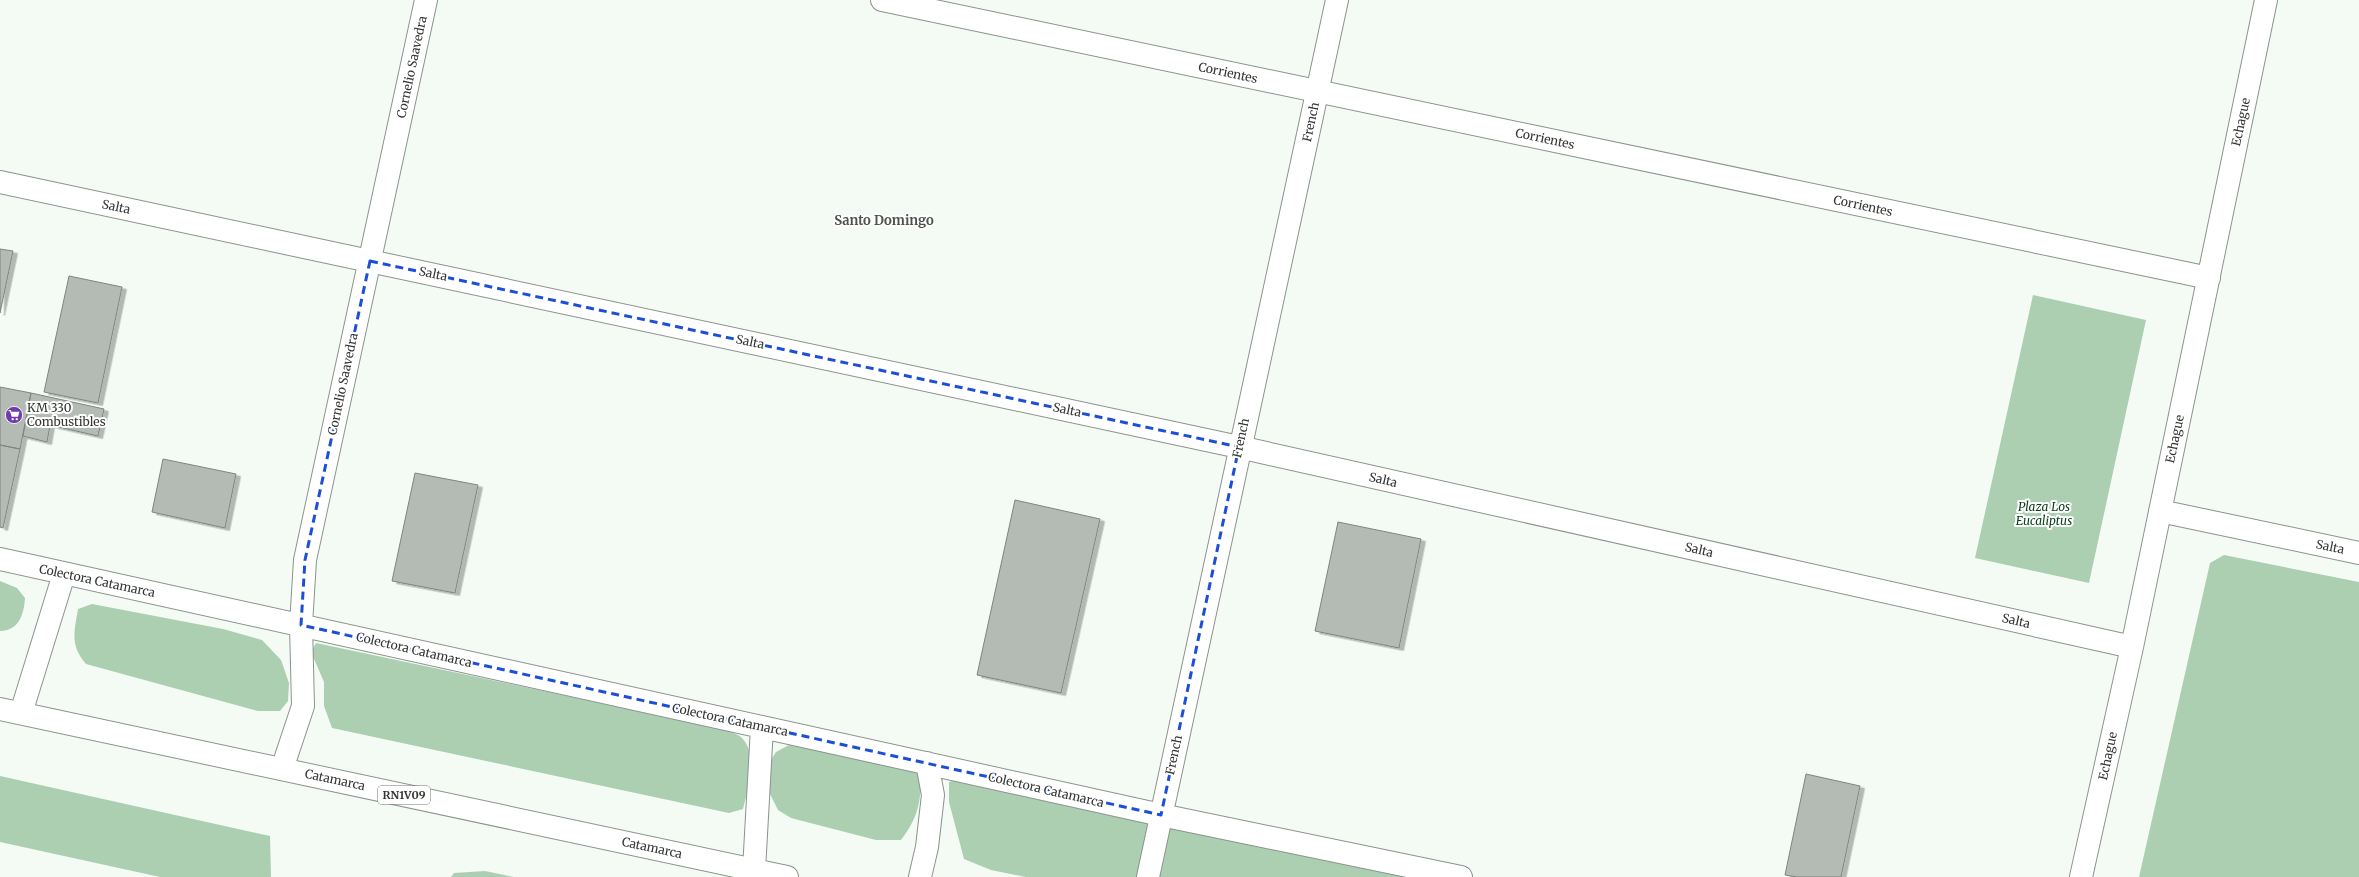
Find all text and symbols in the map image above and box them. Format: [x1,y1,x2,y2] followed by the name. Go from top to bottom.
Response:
[393,14,430,119] street label: Cornelio Saavedra
[1197,59,1259,86] street label: Corrientes
[2228,96,2253,147] street label: Echague
[1299,101,1322,143] street label: French
[1514,125,1576,152] street label: Corrientes
[1832,192,1894,219] street label: Corrientes
[101,196,132,217] street label: Salta
[834,212,934,229] district label: Santo Domingo
[418,263,449,284] street label: Salta
[324,331,361,436] street label: Cornelio Saavedra
[735,331,766,352] street label: Salta
[1052,399,1083,420] street label: Salta
[27,400,106,429] place label: KM 330 Combustibles
[4,405,24,425] supermarket icon: KM 330 Combustibles
[2162,413,2187,464] street label: Echague
[1229,417,1252,459] street label: French
[1367,469,1399,490] street label: Salta
[2016,499,2072,528] park label: Plaza Los Eucaliptus
[2315,536,2346,557] street label: Salta
[1683,539,1715,560] street label: Salta
[38,561,157,600] street label: Colectora Catamarca
[2000,610,2032,631] street label: Salta
[355,629,474,670] street label: Colectora Catamarca
[671,700,790,739] street label: Colectora Catamarca
[2095,730,2120,781] street label: Echague
[1162,734,1185,776] street label: French
[304,766,367,793] street label: Catamarca
[987,769,1106,810] street label: Colectora Catamarca
[378,786,430,804] road number: RN1V09
[621,834,684,861] street label: Catamarca

